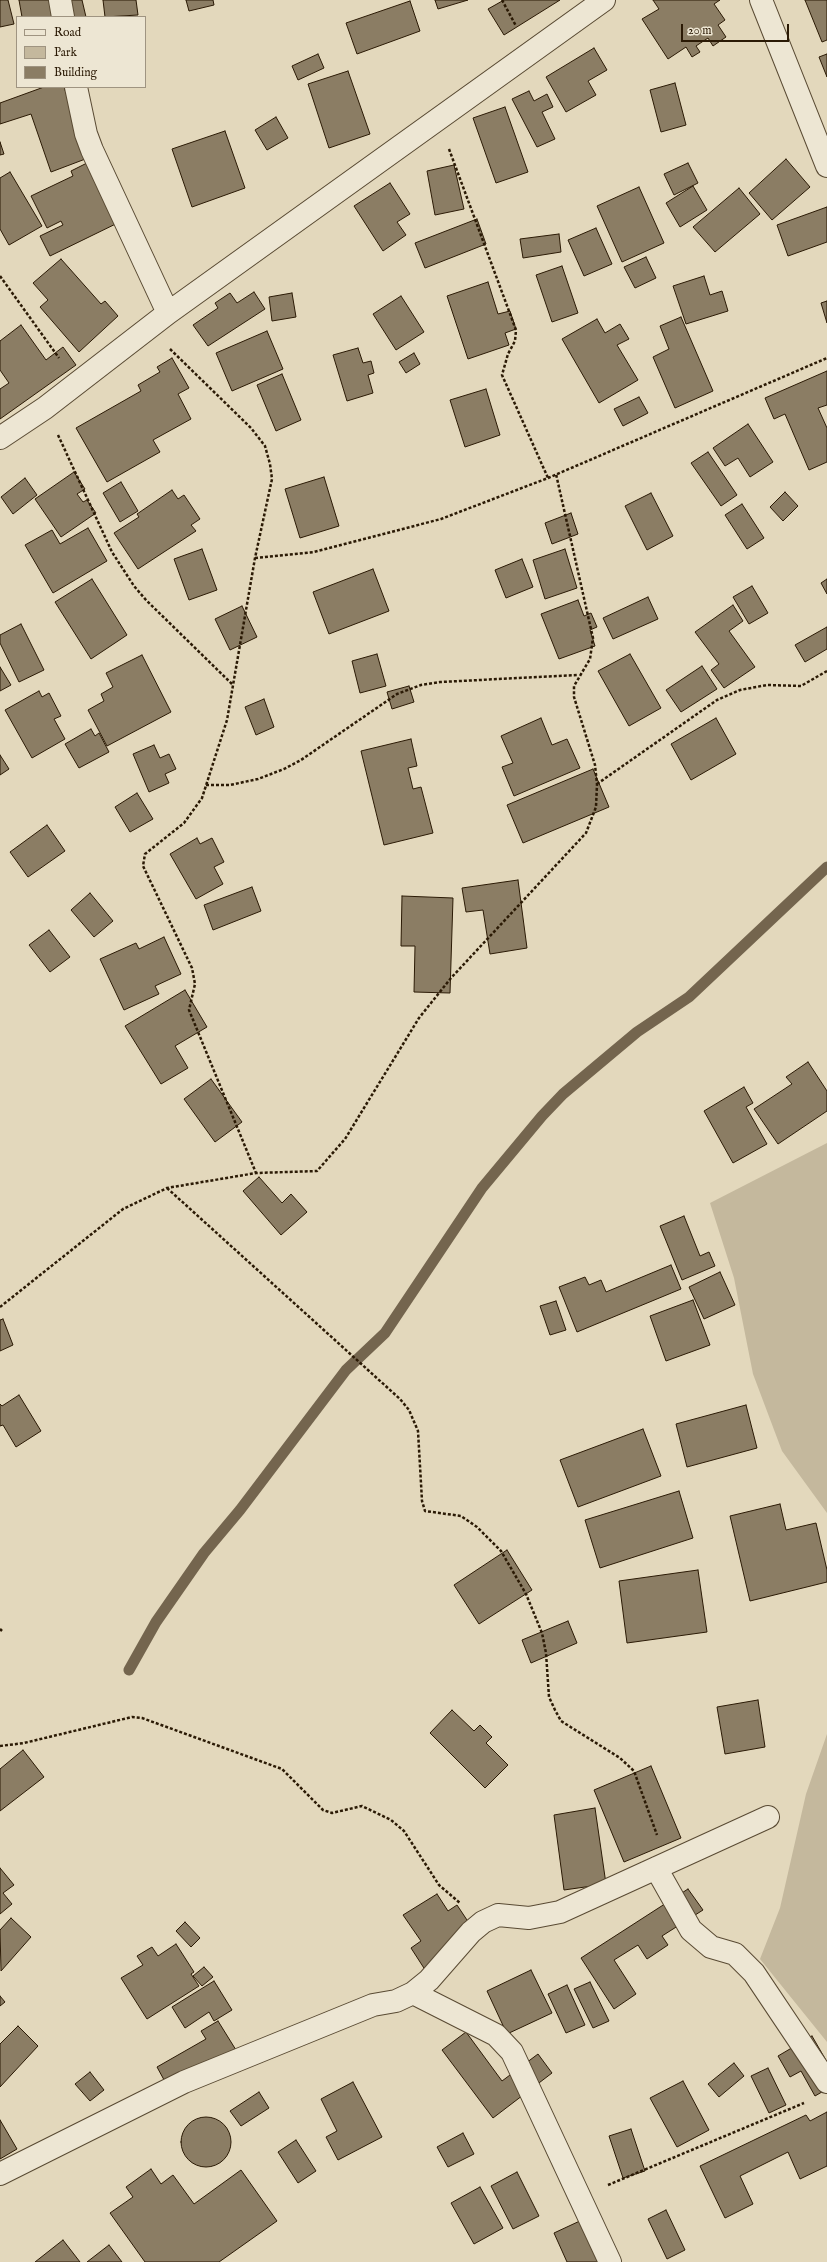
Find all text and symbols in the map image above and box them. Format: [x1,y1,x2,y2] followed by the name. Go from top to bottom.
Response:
[16,16,146,88] legend
[683,16,791,42] scale bar
[688,23,711,38] text: 20 m
[54,25,81,40] text: Road
[54,45,77,60] text: Park
[54,65,97,80] text: Building

